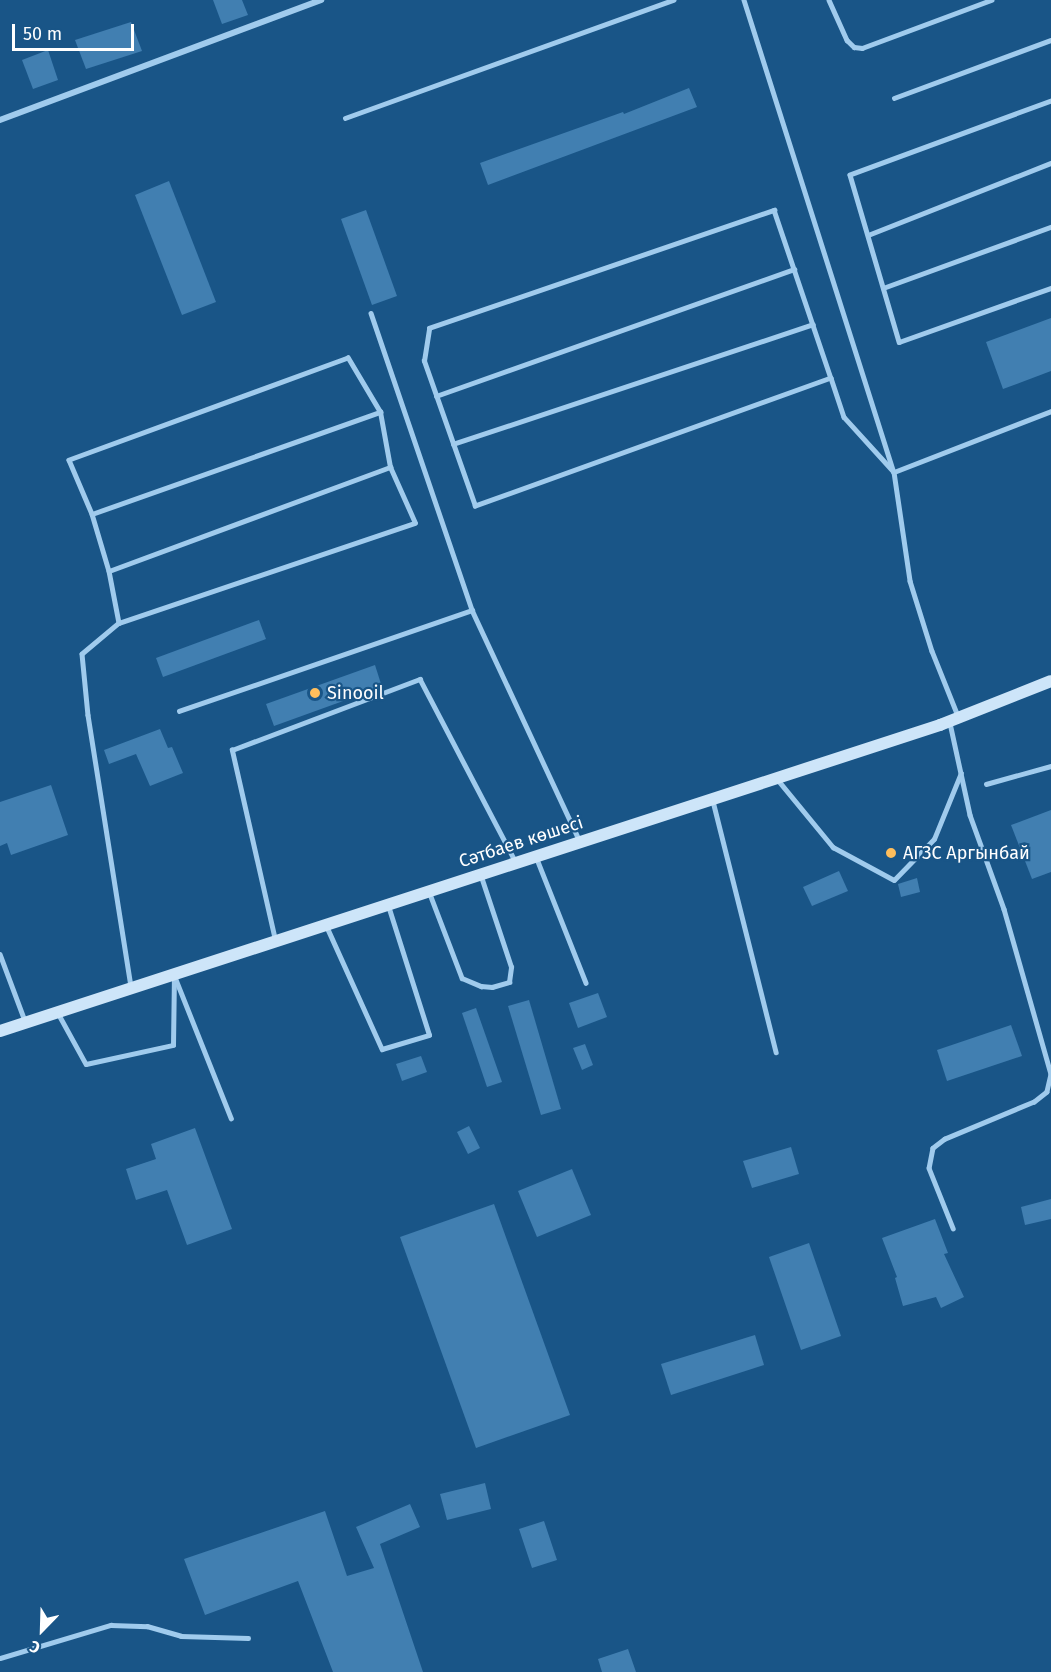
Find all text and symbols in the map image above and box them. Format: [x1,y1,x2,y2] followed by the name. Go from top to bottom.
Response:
[15,12,136,50] scale bar
[23,23,62,45] text: 50 m
[327,682,384,704] place label: Sinooil
[308,686,322,700] marker: Sinooil
[456,812,586,872] street label: Сәтбаев көшесі
[903,842,1030,864] place label: АГЗС Аргынбай
[884,846,898,860] marker: АГЗС Аргынбай
[12,1600,72,1660] north arrow
[27,1636,43,1658] text: С

